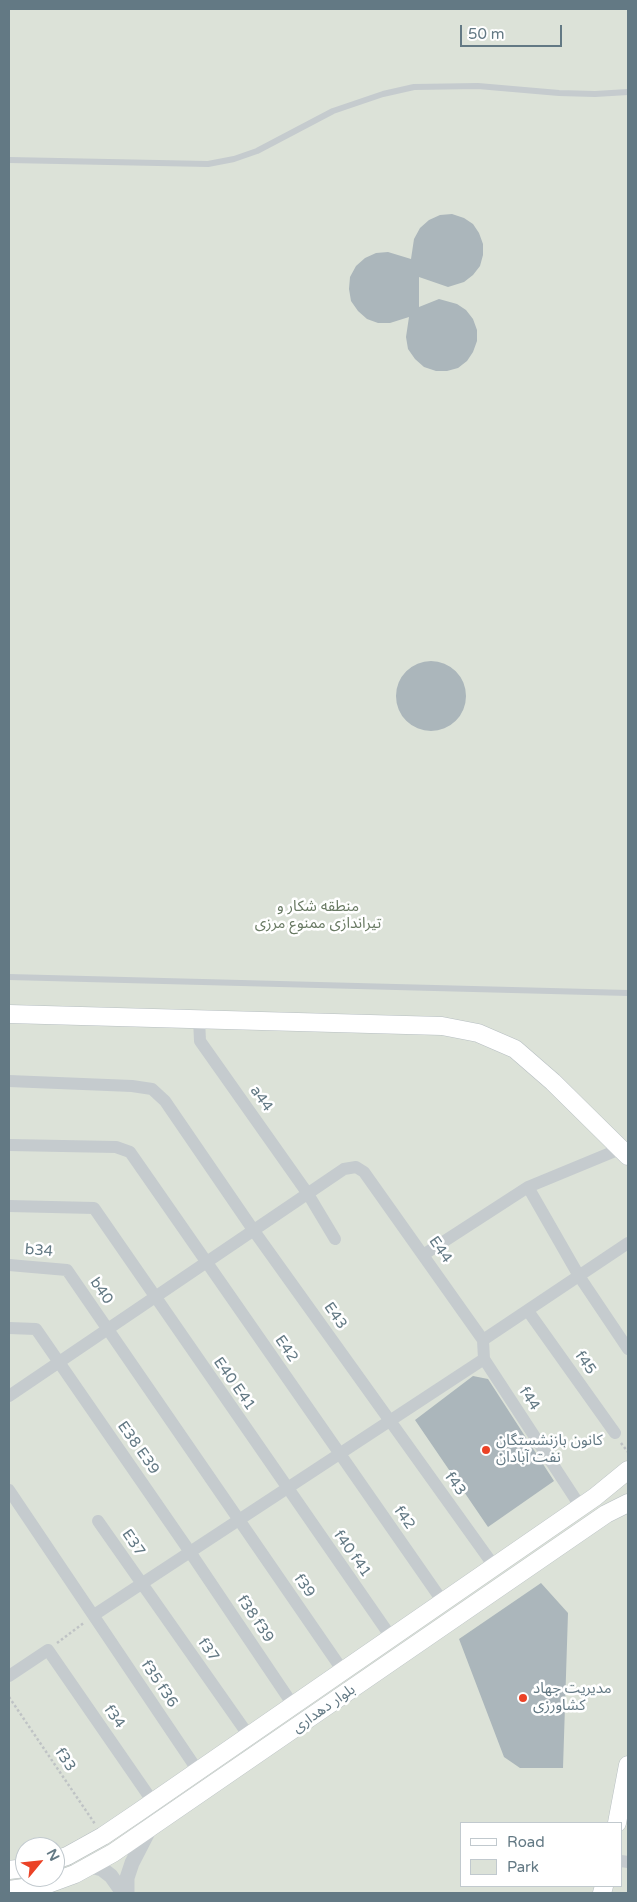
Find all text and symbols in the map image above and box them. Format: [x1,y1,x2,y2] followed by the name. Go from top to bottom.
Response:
[462,15,564,47] scale bar
[468,25,505,43] text: 50 m
[255,898,381,933] park label: منطقه شکار و تیراندازی ممنوع مرزی
[246,1083,276,1115] street label: a44
[424,1233,456,1267] street label: E44
[24,1241,54,1261] street label: b34
[86,1274,116,1308] street label: b40
[319,1299,351,1333] street label: E43
[270,1332,302,1366] street label: E42
[571,1348,599,1378] street label: f45
[209,1354,259,1414] street label: E40 E41
[515,1384,543,1414] street label: f44
[113,1418,163,1478] street label: E38 E39
[496,1432,603,1467] place label: کانون بازنشستگان نفت آبادان
[480,1444,492,1456] marker: کانون بازنشستگان نفت آبادان
[440,1469,470,1499] street label: f43
[390,1503,418,1533] street label: f42
[117,1526,149,1560] street label: E37
[329,1527,375,1581] street label: f40 f41
[290,1571,318,1601] street label: f39
[233,1592,277,1646] street label: f38 f39
[194,1635,222,1665] street label: f37
[137,1657,181,1711] street label: f35 f36
[533,1680,612,1715] place label: مدیریت جهاد کشاورزی
[289,1681,359,1737] street label: بلوار دهداری
[517,1692,529,1704] marker: مدیریت جهاد کشاورزی
[100,1702,128,1732] street label: f34
[51,1745,79,1775] street label: f33
[460,1822,622,1887] legend
[507,1833,545,1851] text: Road
[15,1837,65,1887] north arrow
[43,1846,63,1864] text: N
[507,1858,539,1876] text: Park

